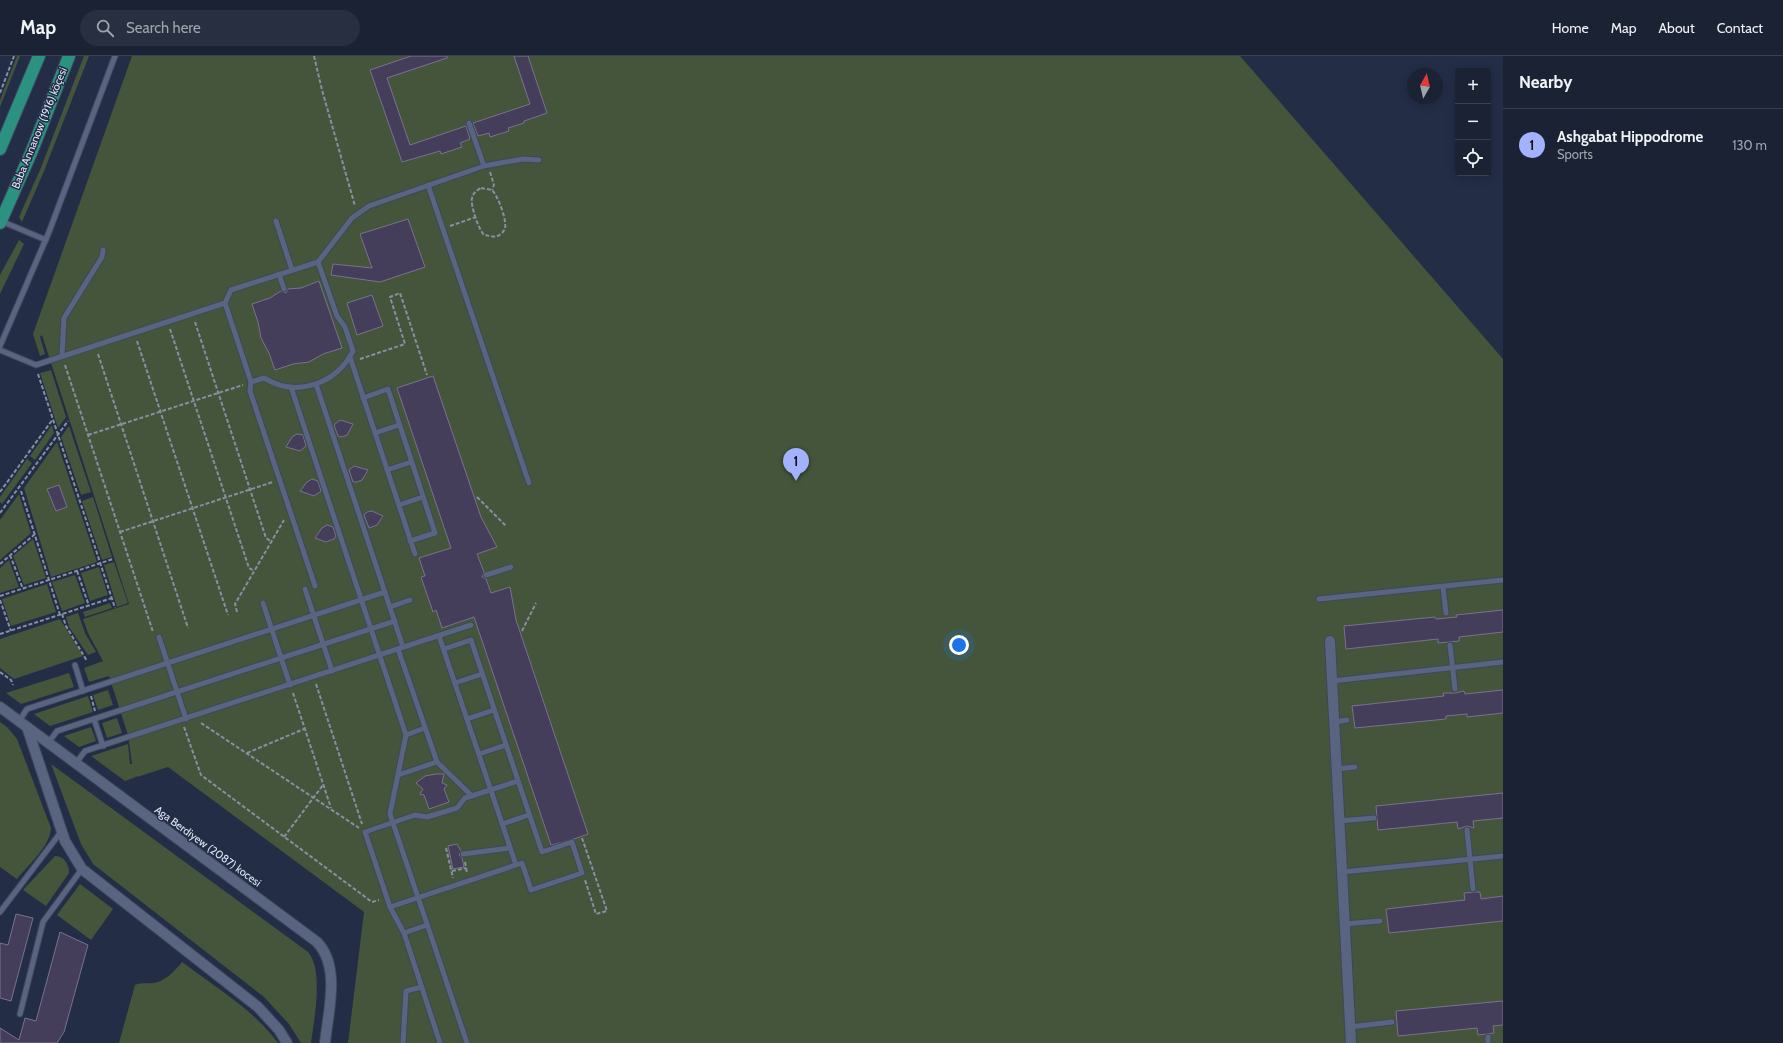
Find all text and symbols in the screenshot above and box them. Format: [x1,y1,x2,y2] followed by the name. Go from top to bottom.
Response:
[80,10,360,46] search box
[20,16,56,39] text: Map
[94,17,116,39] icon: search
[126,19,201,37] text: Search here
[1552,19,1589,37] text: Home
[1611,19,1636,37] text: Map
[1658,19,1695,37] text: About
[1717,19,1763,37] text: Contact
[8,65,70,191] street label: Baba Annanow (1916) köçesi
[1407,68,1443,104] north arrow
[1455,68,1491,176] map controls
[1455,68,1491,104] button: +
[1519,72,1572,92] text: Nearby
[1455,104,1491,140] button: −
[1557,128,1703,146] text: Ashgabat Hippodrome
[1530,137,1534,153] text: 1
[1732,137,1767,153] text: 130 m
[1455,140,1491,176] button: locate
[1557,146,1593,162] text: Sports
[783,448,809,481] pin: 1
[949,635,969,655] your location
[152,803,264,889] street label: Aga Berdiyew (2087) kocesi

